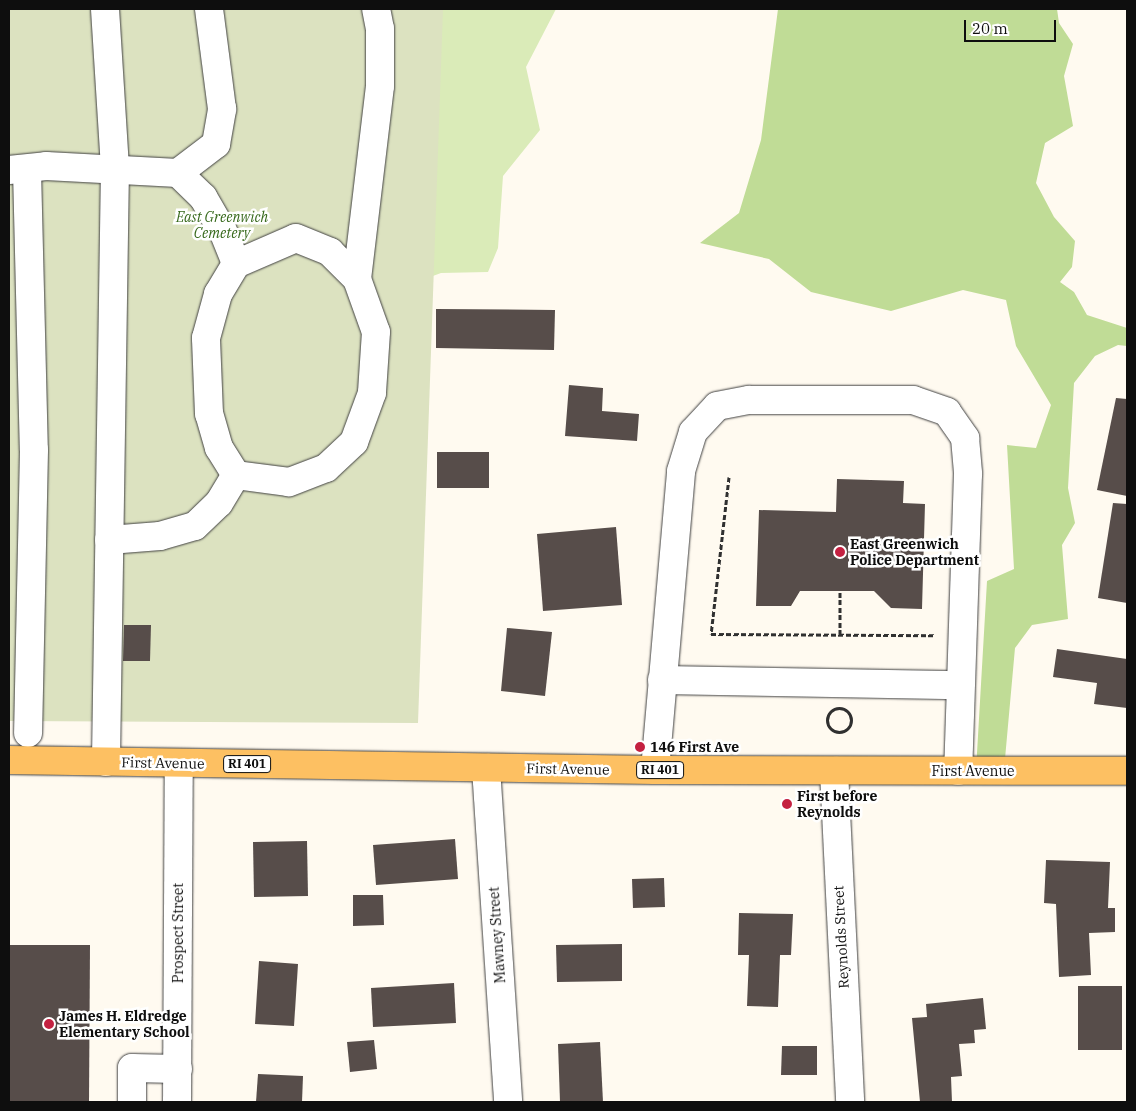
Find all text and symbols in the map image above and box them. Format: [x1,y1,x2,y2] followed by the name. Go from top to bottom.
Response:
[966,10,1058,42] scale bar
[972,19,1008,38] text: 20 m
[176,209,268,242] park label: East Greenwich Cemetery
[850,536,979,568] place label: East Greenwich Police Department
[834,546,846,558] marker: East Greenwich Police Department
[650,739,739,755] place label: 146 First Ave
[634,741,646,753] marker: 146 First Ave
[121,754,205,772] street label: First Avenue
[222,754,272,774] road number: RI 401
[526,760,610,778] street label: First Avenue
[635,760,685,780] road number: RI 401
[931,763,1015,779] street label: First Avenue
[797,788,877,820] place label: First before Reynolds
[781,798,793,810] marker: First before Reynolds
[170,883,186,983] street label: Prospect Street
[830,885,852,989] street label: Reynolds Street
[485,886,509,984] street label: Mawney Street
[59,1008,190,1040] place label: James H. Eldredge Elementary School
[43,1018,55,1030] marker: James H. Eldredge Elementary School

